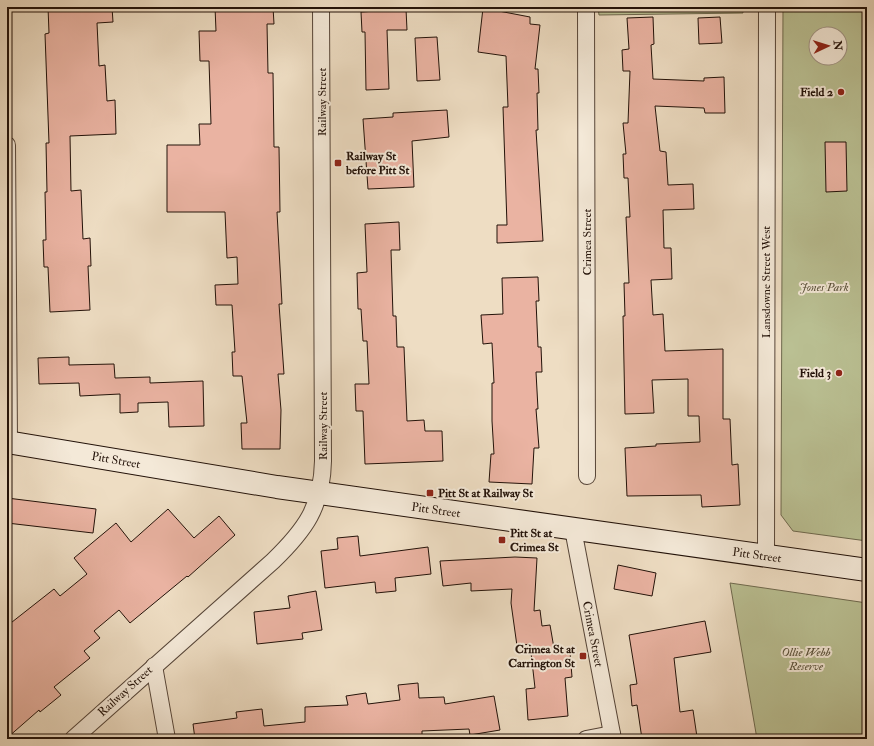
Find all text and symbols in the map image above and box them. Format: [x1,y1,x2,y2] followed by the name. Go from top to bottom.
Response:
[808,26,848,66] north arrow
[831,39,844,52] text: N
[315,68,330,136] street label: Railway Street
[800,85,833,100] place label: Field 2
[836,87,846,97] marker: Field 2
[345,149,410,178] place label: Railway St before Pitt St
[333,158,343,168] marker: Railway St before Pitt St
[580,208,595,276] street label: Crimea Street
[759,226,774,338] street label: Lansdowne Street West
[799,280,849,295] park label: Jones Park
[799,366,831,381] place label: Field 3
[834,368,844,378] marker: Field 3
[316,392,331,460] street label: Railway Street
[90,449,142,472] street label: Pitt Street
[438,486,533,501] place label: Pitt St at Railway St
[425,488,435,498] marker: Pitt St at Railway St
[410,500,461,521] street label: Pitt Street
[510,526,559,555] place label: Pitt St at Crimea St
[497,535,507,545] marker: Pitt St at Crimea St
[731,545,782,566] street label: Pitt Street
[579,600,606,669] street label: Crimea Street
[508,642,575,671] place label: Crimea St at Carrington St
[781,645,831,674] park label: Ollie Webb Reserve
[578,651,588,661] marker: Crimea St at Carrington St
[95,663,156,720] street label: Railway Street

